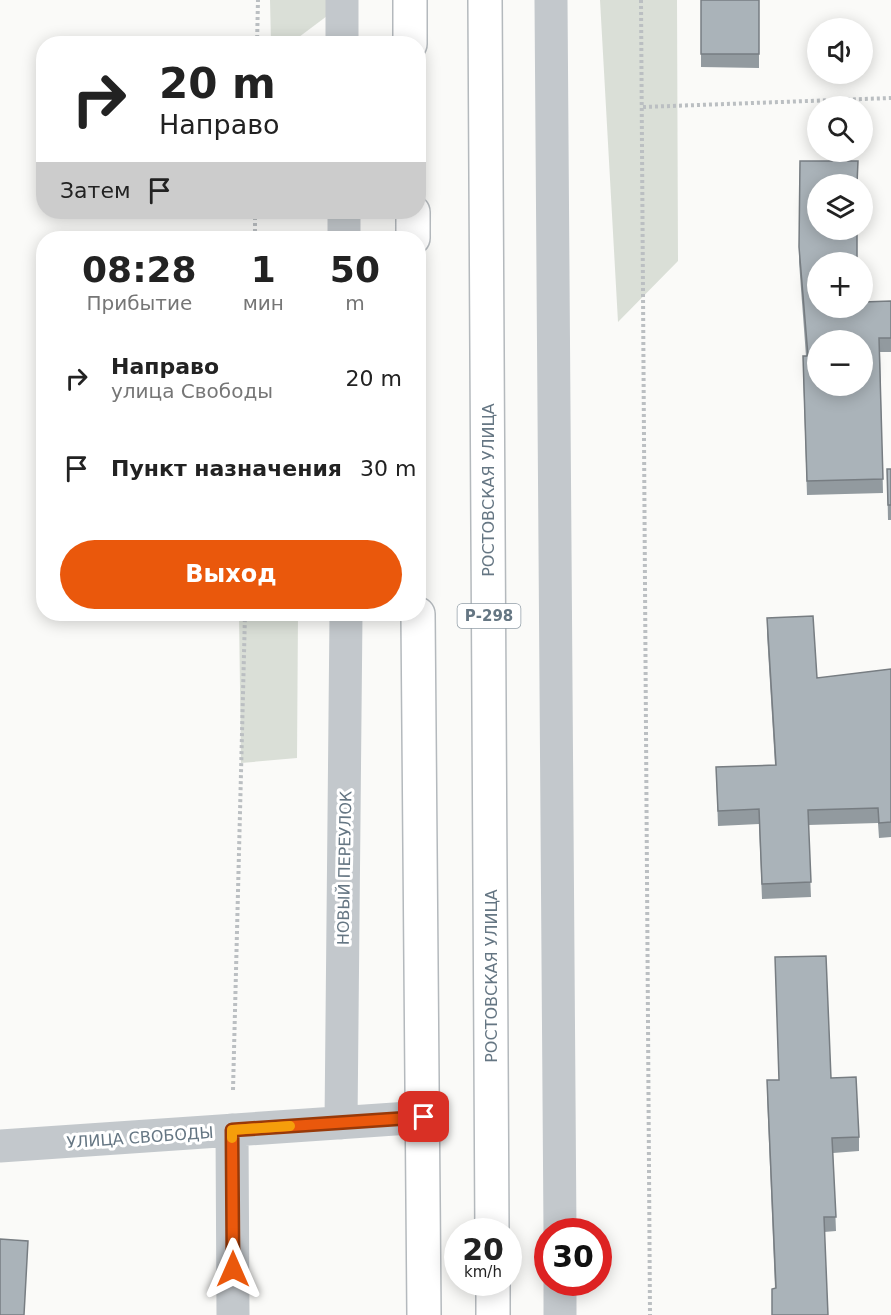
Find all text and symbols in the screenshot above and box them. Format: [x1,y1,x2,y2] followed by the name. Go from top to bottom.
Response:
[807,18,873,396] map controls
[807,18,873,84] button: sound
[159,59,276,108] text: 20 m
[60,60,138,138] icon: right
[807,96,873,162] button: search
[159,109,280,140] text: Направо
[143,174,176,207] icon: arrive
[807,174,873,240] button: layers
[60,178,131,203] text: Затем
[82,249,197,290] text: 08:28
[251,249,276,290] text: 1
[330,249,380,290] text: 50
[807,252,873,318] button: +
[86,291,192,315] text: Прибытие
[243,291,284,315] text: мин
[345,291,365,315] text: m
[807,330,873,396] button: −
[111,354,219,379] text: Направо
[60,362,93,395] icon: right
[346,366,402,391] text: 20 m
[111,379,273,403] text: улица Свободы
[479,403,498,577] street label: РОСТОВСКАЯ УЛИЦА
[60,452,93,485] icon: arrive
[111,456,342,481] text: Пункт назначения
[360,456,416,481] text: 30 m
[60,540,402,609] button: Выход
[458,604,520,628] road number: Р-298
[334,790,355,945] street label: НОВЫЙ ПЕРЕУЛОК
[482,889,501,1063] street label: РОСТОВСКАЯ УЛИЦА
[398,1091,449,1142] pin
[407,1100,440,1133] icon: arrive
[66,1123,214,1152] street label: УЛИЦА СВОБОДЫ
[534,1218,612,1296] speed limit sign: 30
[462,1232,504,1267] text: 20
[201,1237,265,1301] position arrow
[464,1263,502,1281] text: km/h

